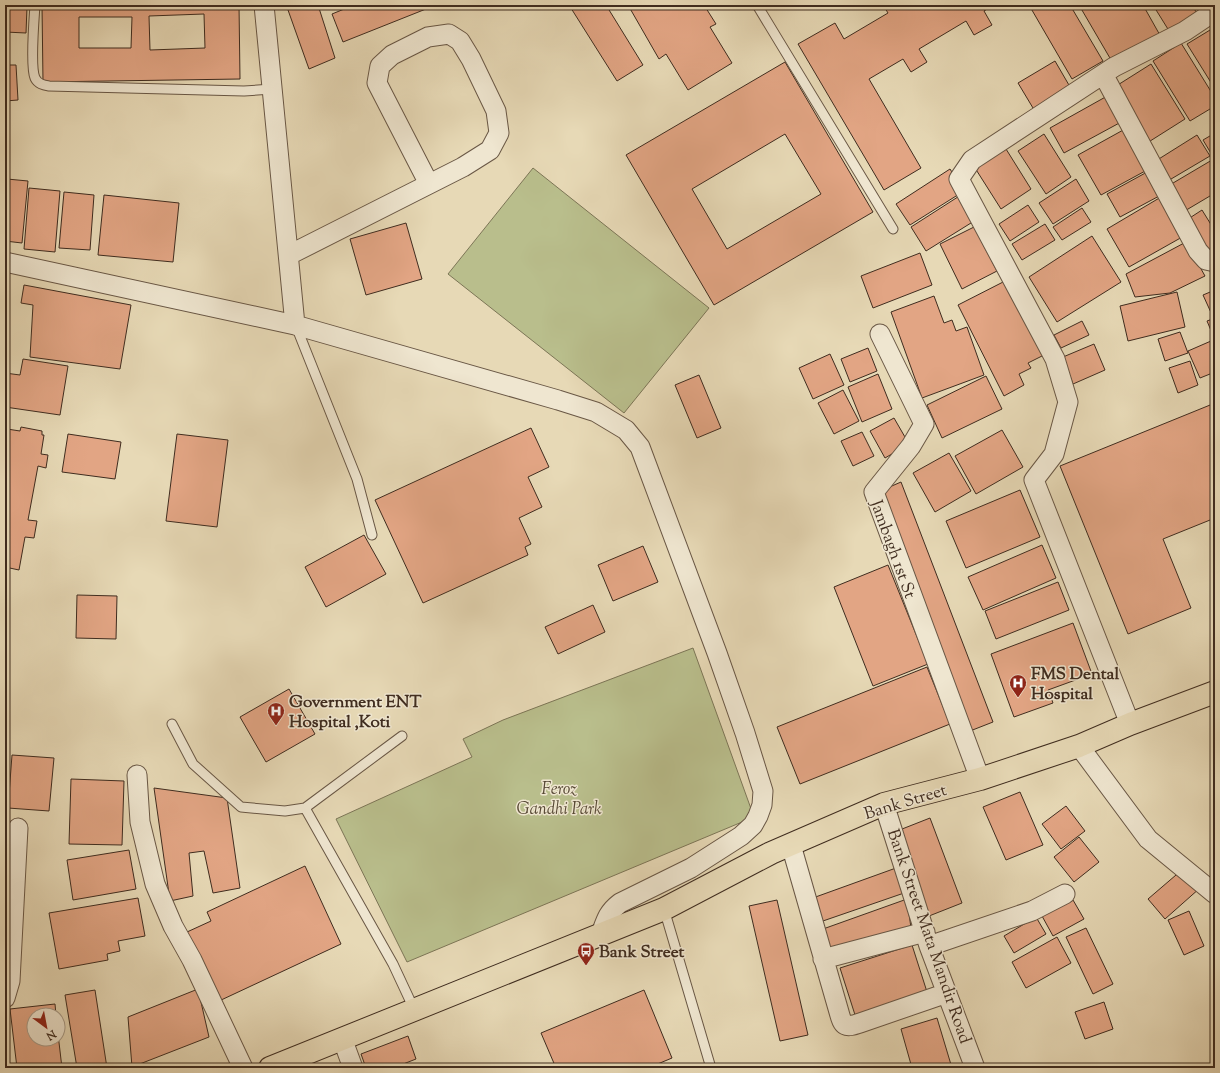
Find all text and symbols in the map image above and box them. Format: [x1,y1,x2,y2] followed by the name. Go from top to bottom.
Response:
[863,496,921,602] street label: Jambagh 1st St
[1031,663,1119,707] place label: FMS Dental Hospital
[1008,673,1028,698] hospital icon: FMS Dental Hospital
[289,691,421,735] place label: Government ENT Hospital ,Koti
[266,701,286,726] hospital icon: Government ENT Hospital ,Koti
[516,778,602,822] park label: Feroz Gandhi Park
[861,779,950,827] street label: Bank Street
[880,826,976,1048] street label: Bank Street Mata Mandir Road
[576,941,596,966] bus stop icon: Bank Street
[599,941,685,965] place label: Bank Street
[26,1007,66,1047] north arrow
[43,1025,60,1044] text: N

